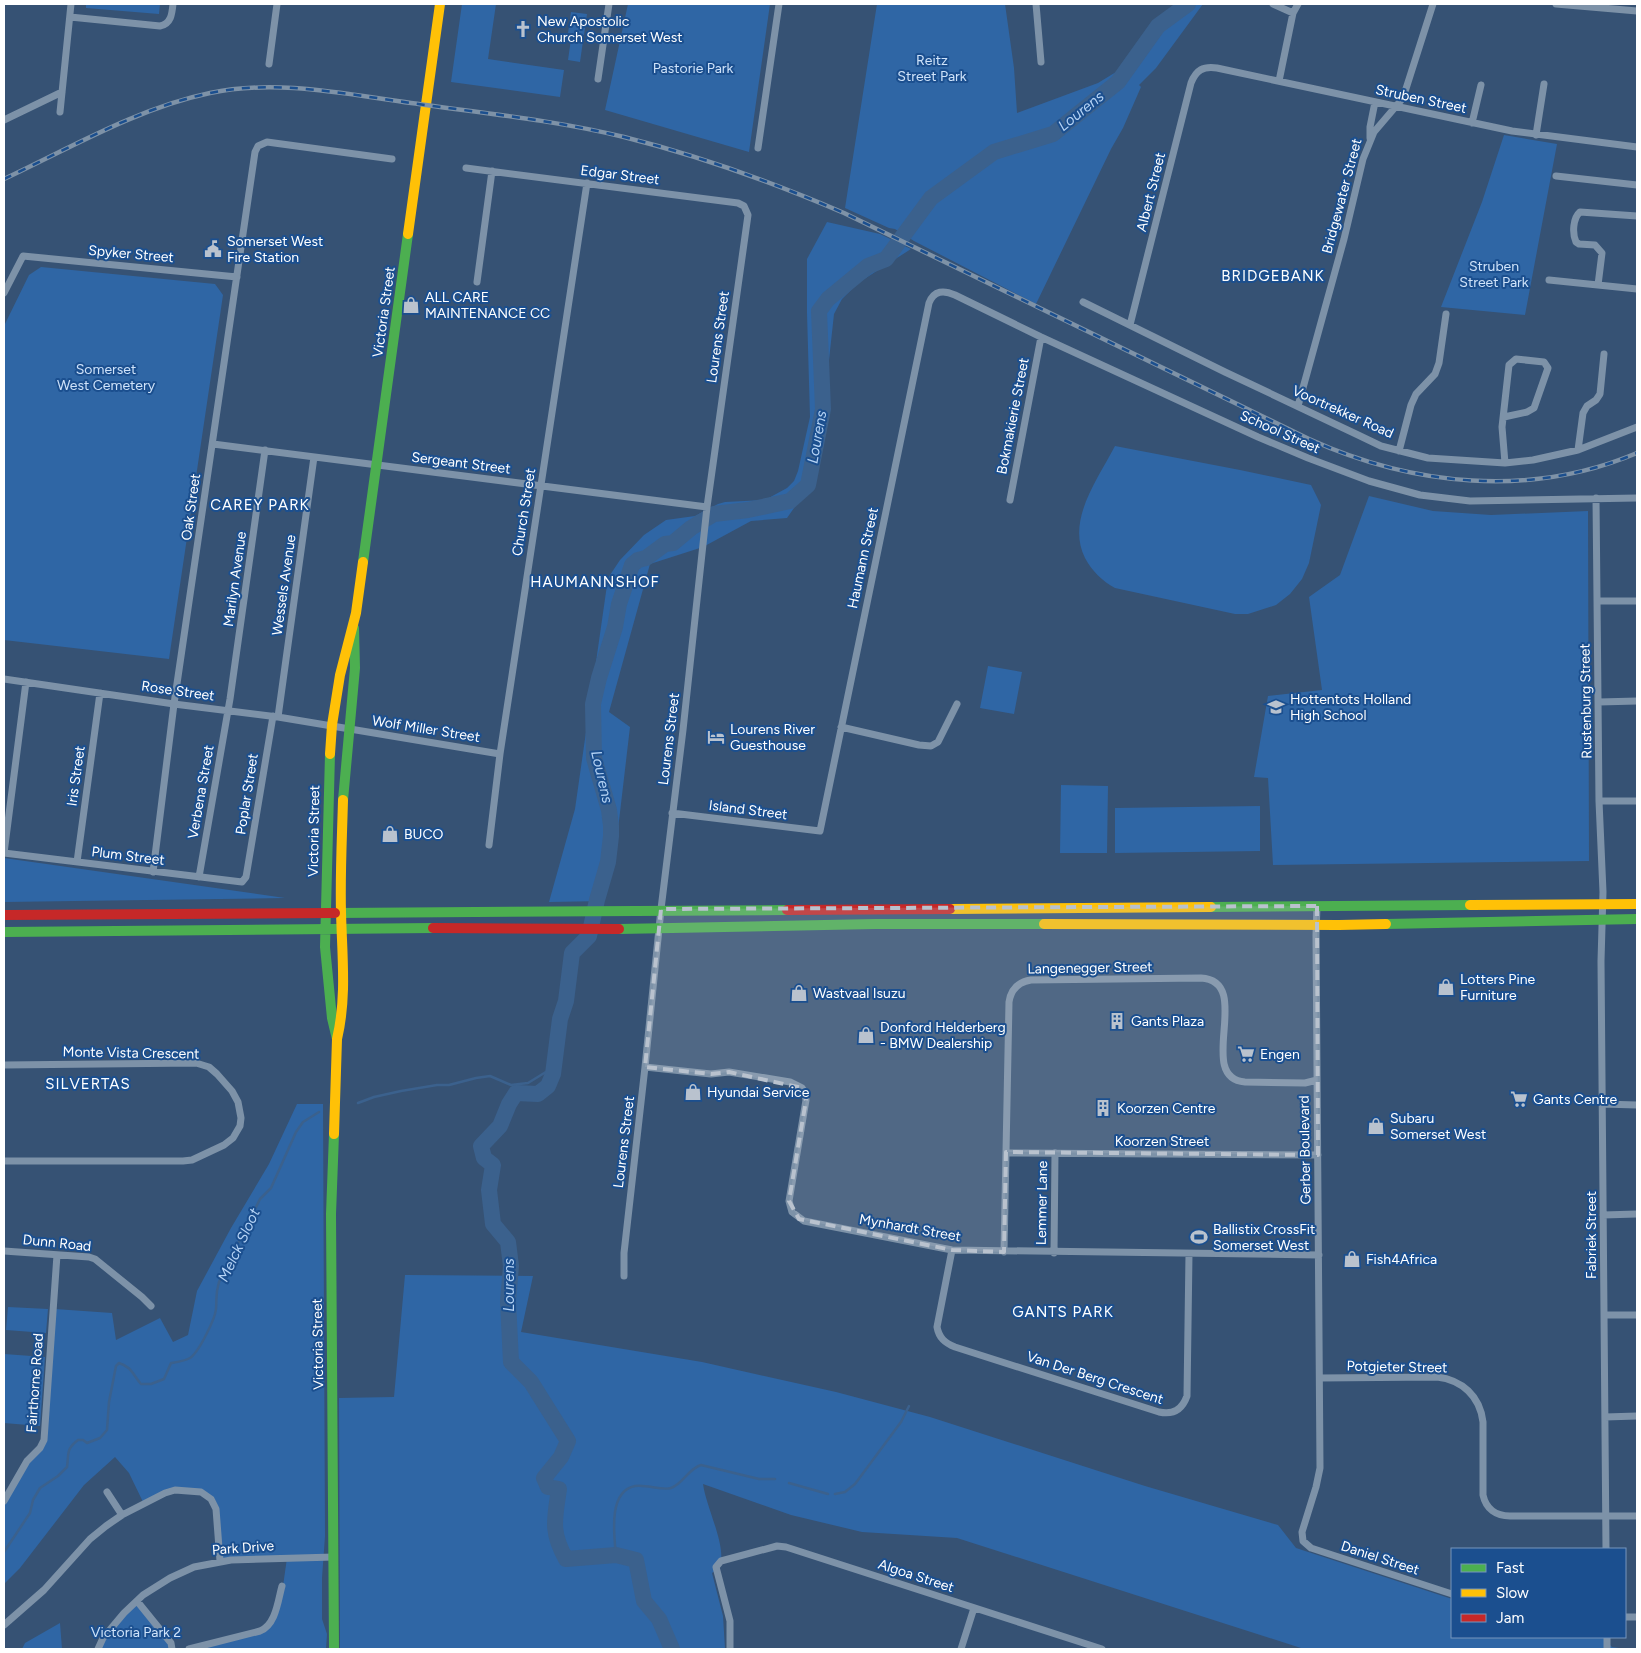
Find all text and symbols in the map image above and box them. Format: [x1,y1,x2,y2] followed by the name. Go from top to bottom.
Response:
[537,13,683,46] place label: New Apostolic Church Somerset West
[513,19,533,39] church icon: New Apostolic Church Somerset West
[897,52,967,85] park label: Reitz Street Park
[653,60,734,77] park label: Pastorie Park
[1374,81,1468,117] street label: Struben Street
[1054,87,1108,135] water label: Lourens
[1318,136,1366,256] street label: Bridgewater Street
[1133,151,1169,233] street label: Albert Street
[580,162,660,188] street label: Edgar Street
[227,233,323,266] place label: Somerset West Fire Station
[203,239,223,259] public building icon: Somerset West Fire Station
[88,242,174,266] street label: Spyker Street
[1459,258,1529,291] park label: Struben Street Park
[369,265,399,359] street label: Victoria Street
[1221,267,1325,285] district label: BRIDGEBANK
[425,289,550,322] place label: ALL CARE MAINTENANCE CC
[703,290,733,384] street label: Lourens Street
[401,295,421,315] shop icon: ALL CARE MAINTENANCE CC
[993,356,1033,476] street label: Bokmakierie Street
[57,361,156,394] park label: Somerset West Cemetery
[1290,382,1396,442] street label: Voortrekker Road
[1237,407,1323,457] street label: School Street
[803,409,831,465] water label: Lourens
[410,448,512,478] street label: Sergeant Street
[509,467,539,557] street label: Church Street
[178,472,204,542] street label: Oak Street
[210,496,310,514] district label: CAREY PARK
[844,506,882,610] street label: Haumann Street
[220,530,250,628] street label: Marilyn Avenue
[269,533,300,636] street label: Wessels Avenue
[530,573,660,591] district label: HAUMANNSHOF
[1576,643,1596,759] street label: Rustenburg Street
[140,677,216,705] street label: Rose Street
[1290,691,1411,724] place label: Hottentots Holland High School
[655,692,683,786] street label: Lourens Street
[1266,697,1286,717] school or university icon: Hottentots Holland High School
[371,712,481,746] street label: Wolf Miller Street
[730,721,815,754] place label: Lourens River Guesthouse
[706,727,726,747] hotel icon: Lourens River Guesthouse
[184,744,218,840] street label: Verbena Street
[63,745,89,807] street label: Iris Street
[587,749,617,805] water label: Lourens
[232,752,262,836] street label: Poplar Street
[305,785,323,877] street label: Victoria Street
[708,797,788,823] street label: Island Street
[380,824,400,844] shop icon: BUCO
[404,826,444,843] place label: BUCO
[90,843,166,869] street label: Plum Street
[1027,958,1153,978] street label: Langenegger Street
[1460,971,1535,1004] place label: Lotters Pine Furniture
[1436,977,1456,997] shop icon: Lotters Pine Furniture
[789,983,809,1003] shop icon: Wastvaal Isuzu
[813,985,906,1002] place label: Wastvaal Isuzu
[1107,1011,1127,1031] building icon: Gants Plaza
[1131,1013,1204,1030] place label: Gants Plaza
[880,1019,1006,1052] place label: Donford Helderberg - BMW Dealership
[856,1025,876,1045] shop icon: Donford Helderberg - BMW Dealership
[62,1043,200,1063] street label: Monte Vista Crescent
[1236,1044,1256,1064] supermarket icon: Engen
[1260,1046,1300,1063] place label: Engen
[45,1075,131,1093] district label: SILVERTAS
[683,1082,703,1102] shop icon: Hyundai Service
[707,1084,810,1101] place label: Hyundai Service
[1509,1089,1529,1109] supermarket icon: Gants Centre
[1533,1091,1617,1108] place label: Gants Centre
[610,1095,638,1189] street label: Lourens Street
[1296,1095,1314,1205] street label: Gerber Boulevard
[1093,1098,1113,1118] building icon: Koorzen Centre
[1117,1100,1216,1117] place label: Koorzen Centre
[1390,1110,1486,1143] place label: Subaru Somerset West
[1366,1116,1386,1136] shop icon: Subaru Somerset West
[1115,1133,1209,1150] street label: Koorzen Street
[1033,1160,1051,1245] street label: Lemmer Lane
[1583,1191,1600,1279] street label: Fabriek Street
[214,1205,264,1285] water label: Melck Sloot
[858,1211,962,1245] street label: Mynhardt Street
[1213,1221,1315,1254] place label: Ballistix CrossFit Somerset West
[1189,1227,1209,1247] sports icon: Ballistix CrossFit Somerset West
[22,1231,92,1255] street label: Dunn Road
[1342,1249,1362,1269] shop icon: Fish4Africa
[1366,1251,1437,1268] place label: Fish4Africa
[500,1258,518,1312] water label: Lourens
[309,1298,327,1390] street label: Victoria Street
[1012,1303,1114,1321] district label: GANTS PARK
[23,1333,47,1433] street label: Fairthorne Road
[1024,1348,1166,1408] street label: Van Der Berg Crescent
[1346,1358,1448,1376] street label: Potgieter Street
[211,1537,275,1559] street label: Park Drive
[1339,1537,1421,1579] street label: Daniel Street
[1451,1548,1626,1638] legend
[876,1556,956,1596] street label: Algoa Street
[1496,1559,1525,1577] text: Fast
[1496,1584,1529,1602] text: Slow
[1496,1609,1524,1627] text: Jam
[91,1624,181,1641] park label: Victoria Park 2

